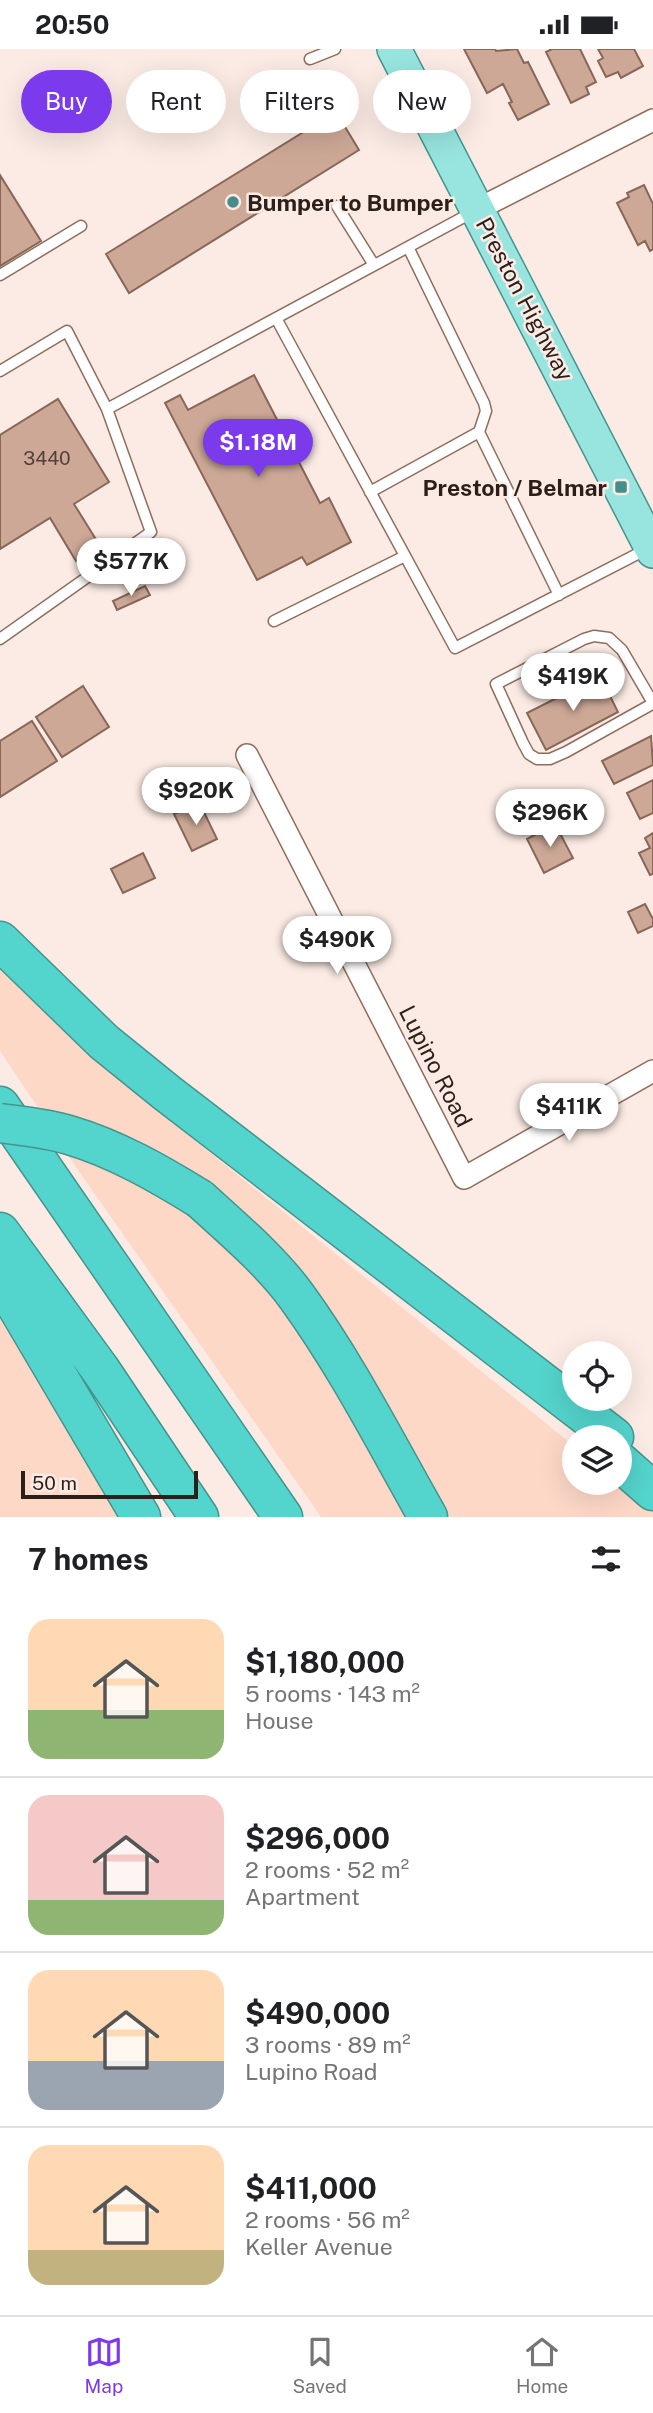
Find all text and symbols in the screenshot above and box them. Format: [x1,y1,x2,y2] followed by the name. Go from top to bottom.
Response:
[35,9,110,40] text: 20:50
[21,70,112,133] chip: Buy
[126,70,226,133] chip: Rent
[240,70,359,133] chip: Filters
[373,70,471,133] chip: New
[247,189,453,216] place label: Bumper to Bumper
[225,194,241,210] marker: Bumper to Bumper
[471,213,579,385] street label: Preston Highway
[201,419,315,479] pin: $1.18M
[219,428,297,455] text: $1.18M
[23,447,71,469] house number: 3440
[422,474,607,501] place label: Preston / Belmar
[613,479,629,495] marker: Preston / Belmar
[82,539,180,598] pin: $577K
[93,547,169,574] text: $577K
[524,653,622,713] pin: $419K
[537,662,609,689] text: $419K
[147,767,245,827] pin: $920K
[158,776,234,803] text: $920K
[501,789,599,849] pin: $296K
[511,798,589,825] text: $296K
[288,916,386,976] pin: $490K
[298,925,376,952] text: $490K
[394,1001,478,1131] street label: Lupino Road
[520,1083,618,1143] pin: $411K
[536,1092,602,1119] text: $411K
[562,1341,632,1495] map controls
[562,1341,632,1411] button: locate
[562,1425,632,1495] button: layers
[21,1468,198,1500] scale bar
[32,1472,77,1494] text: 50 m
[587,1540,625,1578] icon: filters
[28,1541,149,1577] text: 7 homes
[245,1644,405,1680] text: $1,180,000
[84,1647,168,1731] icon: home
[245,1680,420,1707] text: 5 rooms · 143 m²
[245,1707,313,1734] text: House
[245,1820,390,1856] text: $296,000
[84,1823,168,1907] icon: home
[245,1856,409,1883] text: 2 rooms · 52 m²
[245,1883,360,1910] text: Apartment
[245,1995,390,2031] text: $490,000
[84,1998,168,2082] icon: home
[245,2031,411,2058] text: 3 rooms · 89 m²
[245,2058,378,2085] text: Lupino Road
[245,2170,377,2206] text: $411,000
[84,2173,168,2257] icon: home
[245,2206,410,2233] text: 2 rooms · 56 m²
[245,2233,393,2260] text: Keller Avenue
[85,2333,123,2397] tab: Map
[292,2333,347,2397] tab: Saved
[516,2333,568,2397] tab: Home

